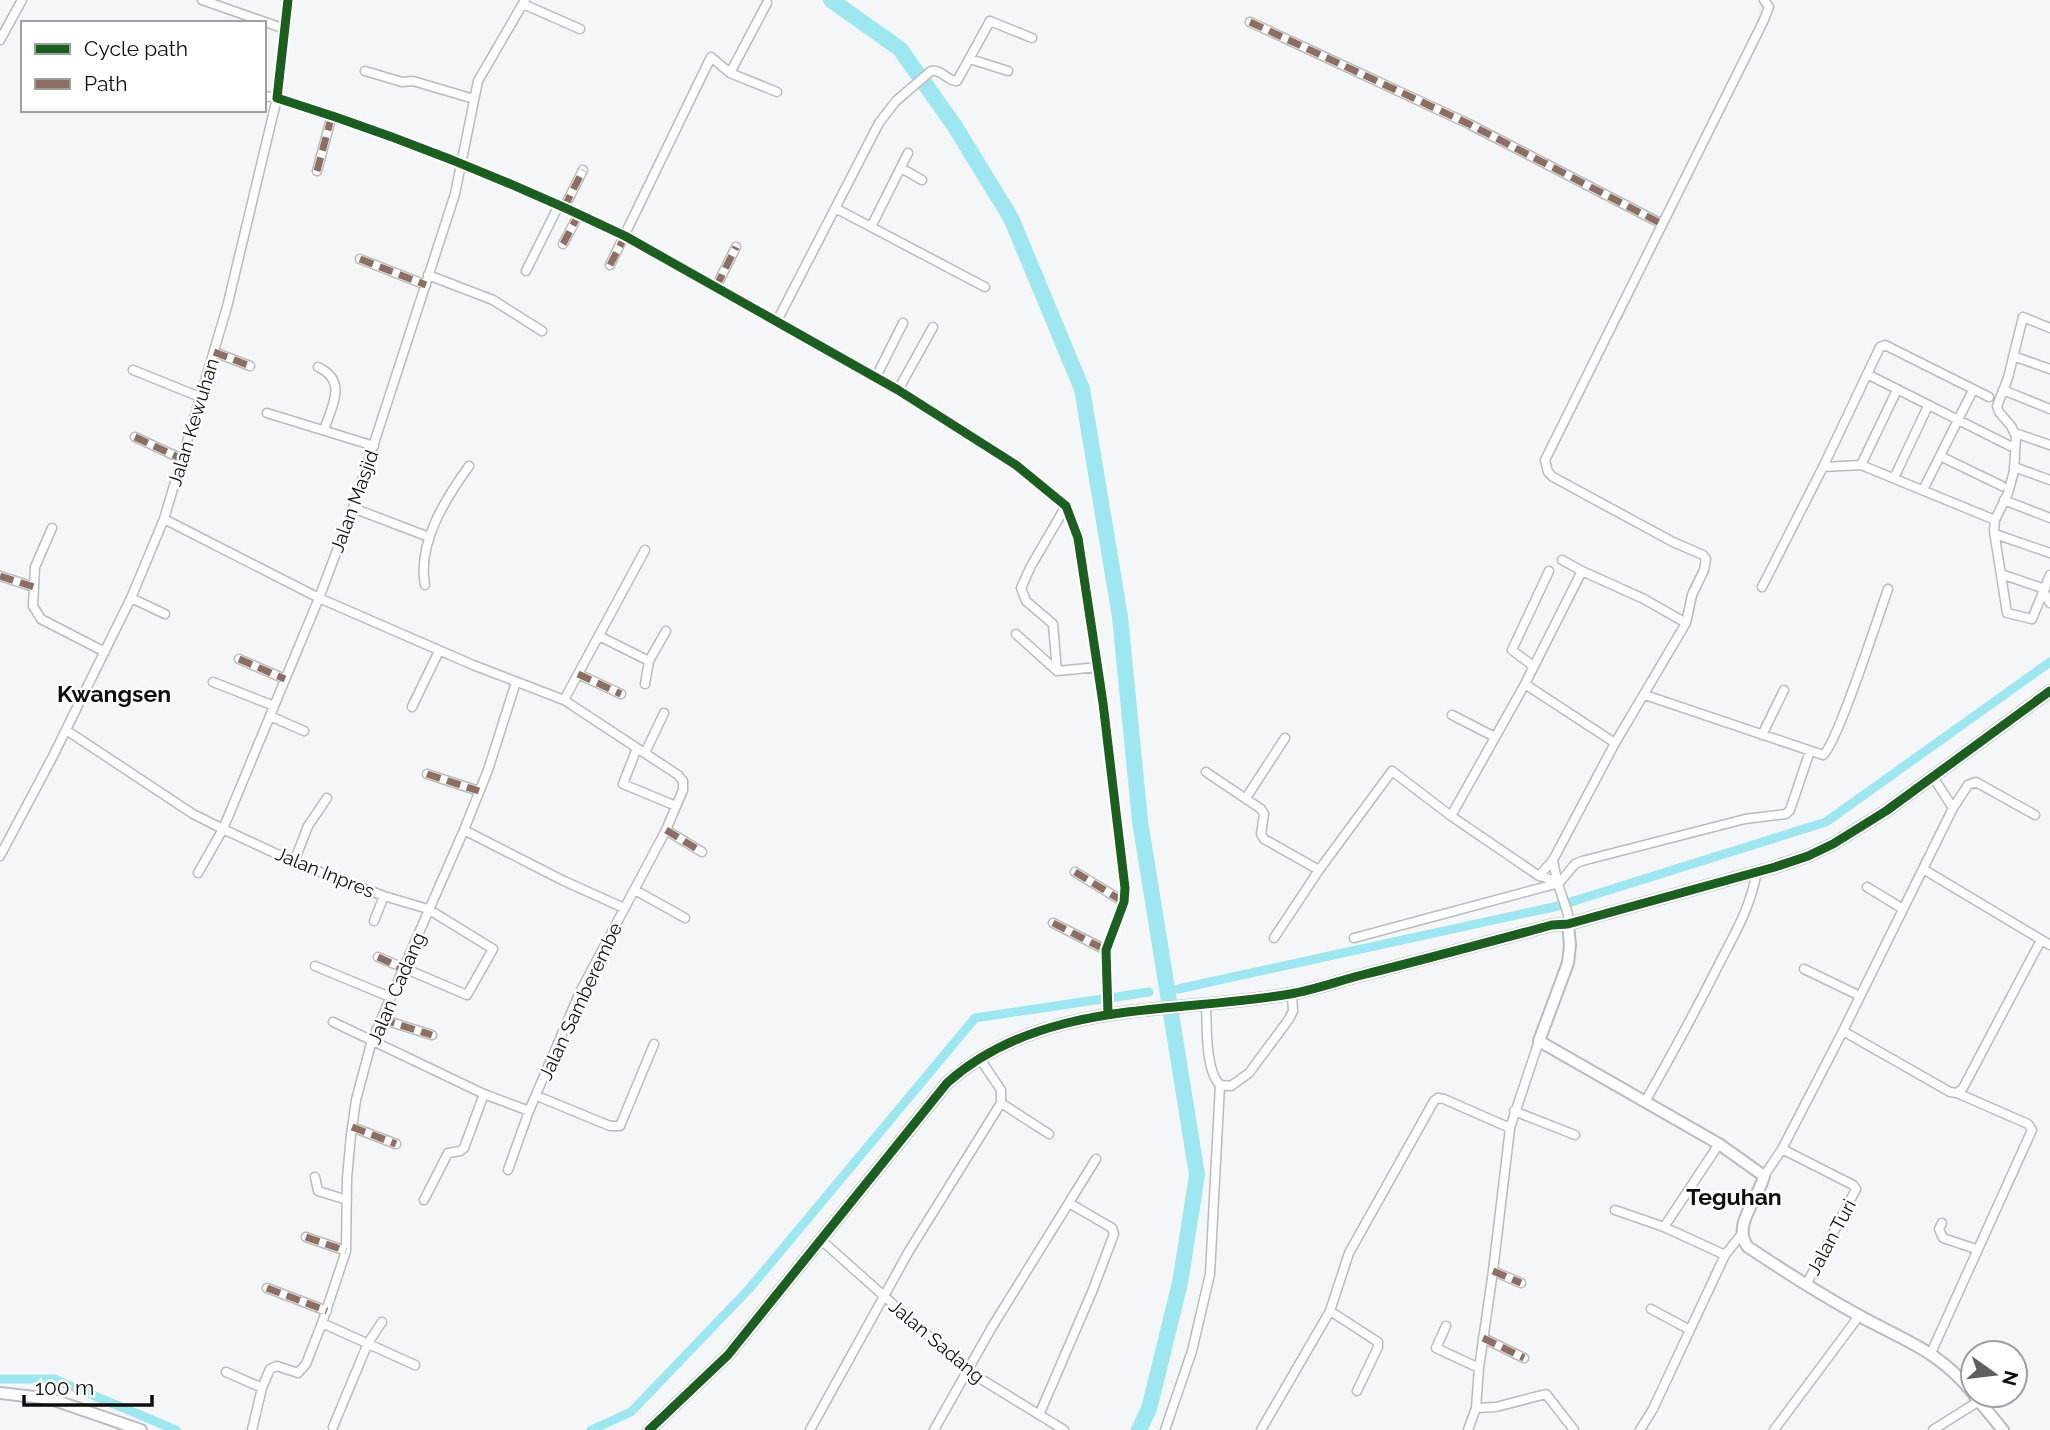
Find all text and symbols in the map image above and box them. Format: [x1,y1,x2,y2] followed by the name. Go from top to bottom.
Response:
[21,21,266,112] legend
[84,36,188,61] text: Cycle path
[84,71,128,96] text: Path
[163,355,223,489] street label: Jalan Kewuhan
[325,447,383,555] street label: Jalan Masjid
[57,680,171,707] district label: Kwangsen
[272,842,378,902] street label: Jalan Inpres
[534,919,626,1083] street label: Jalan Samberembe
[363,929,429,1047] street label: Jalan Cadang
[1686,1183,1782,1210] district label: Teguhan
[1802,1195,1860,1279] street label: Jalan Turi
[885,1295,989,1387] street label: Jalan Sadang
[1959,1339,2029,1409] north arrow
[24,1364,152,1408] scale bar
[1998,1368,2023,1388] text: N
[35,1375,94,1400] text: 100 m

